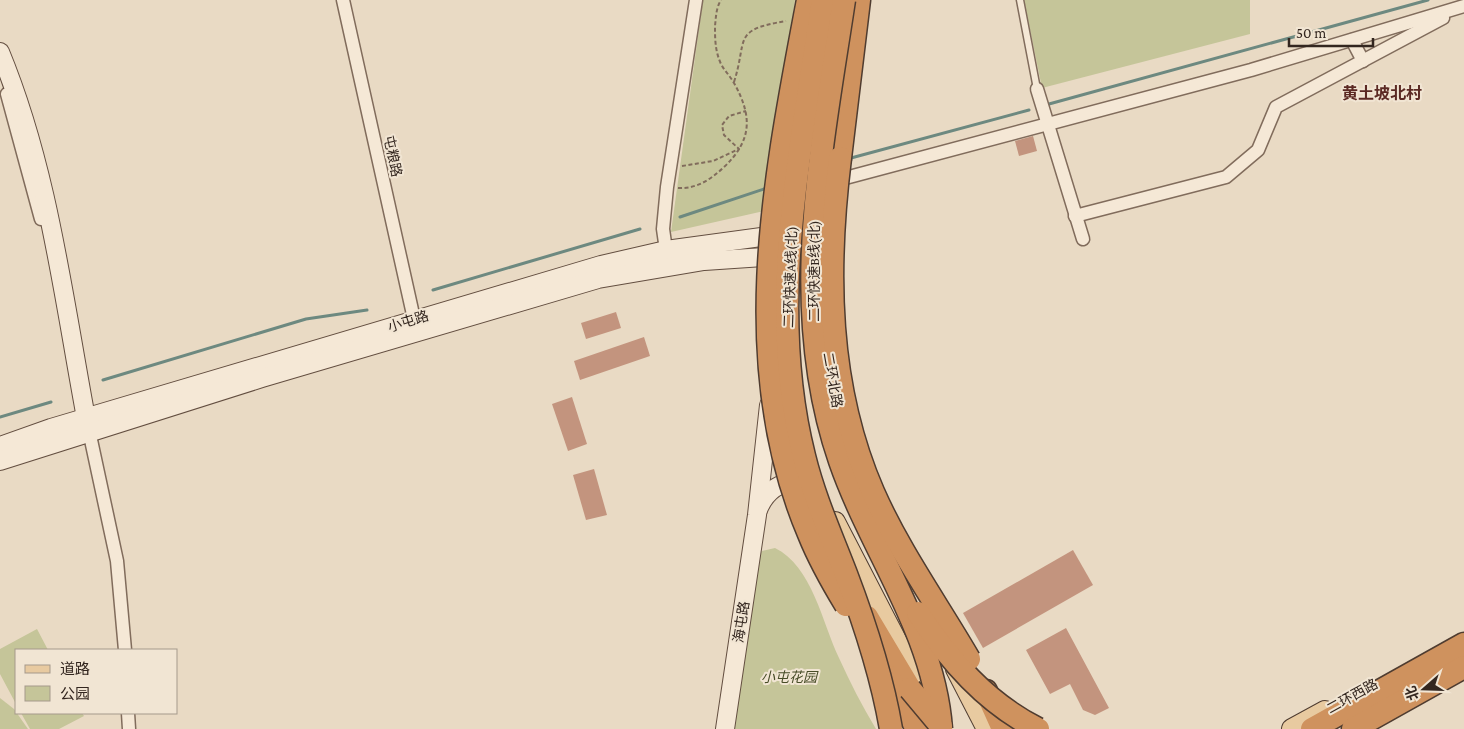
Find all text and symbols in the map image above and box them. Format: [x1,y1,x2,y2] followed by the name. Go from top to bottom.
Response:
[1289,15,1373,47] scale bar
[1296,25,1326,41] text: 50 m
[1342,84,1422,102] district label: 黄土坡北村
[381,134,405,178] street label: 屯粮路
[806,220,823,322] street label: 二环快速B线(北)
[780,226,801,328] street label: 二环快速A线(北)
[386,307,430,335] street label: 小屯路
[820,351,846,409] street label: 二环北路
[730,600,752,644] street label: 海屯路
[15,649,178,714] legend
[60,661,90,677] text: 道路
[1399,664,1449,714] north arrow
[761,669,819,685] park label: 小屯花园
[1324,675,1380,717] street label: 二环西路
[1402,684,1422,703] text: 北
[60,686,90,702] text: 公园

